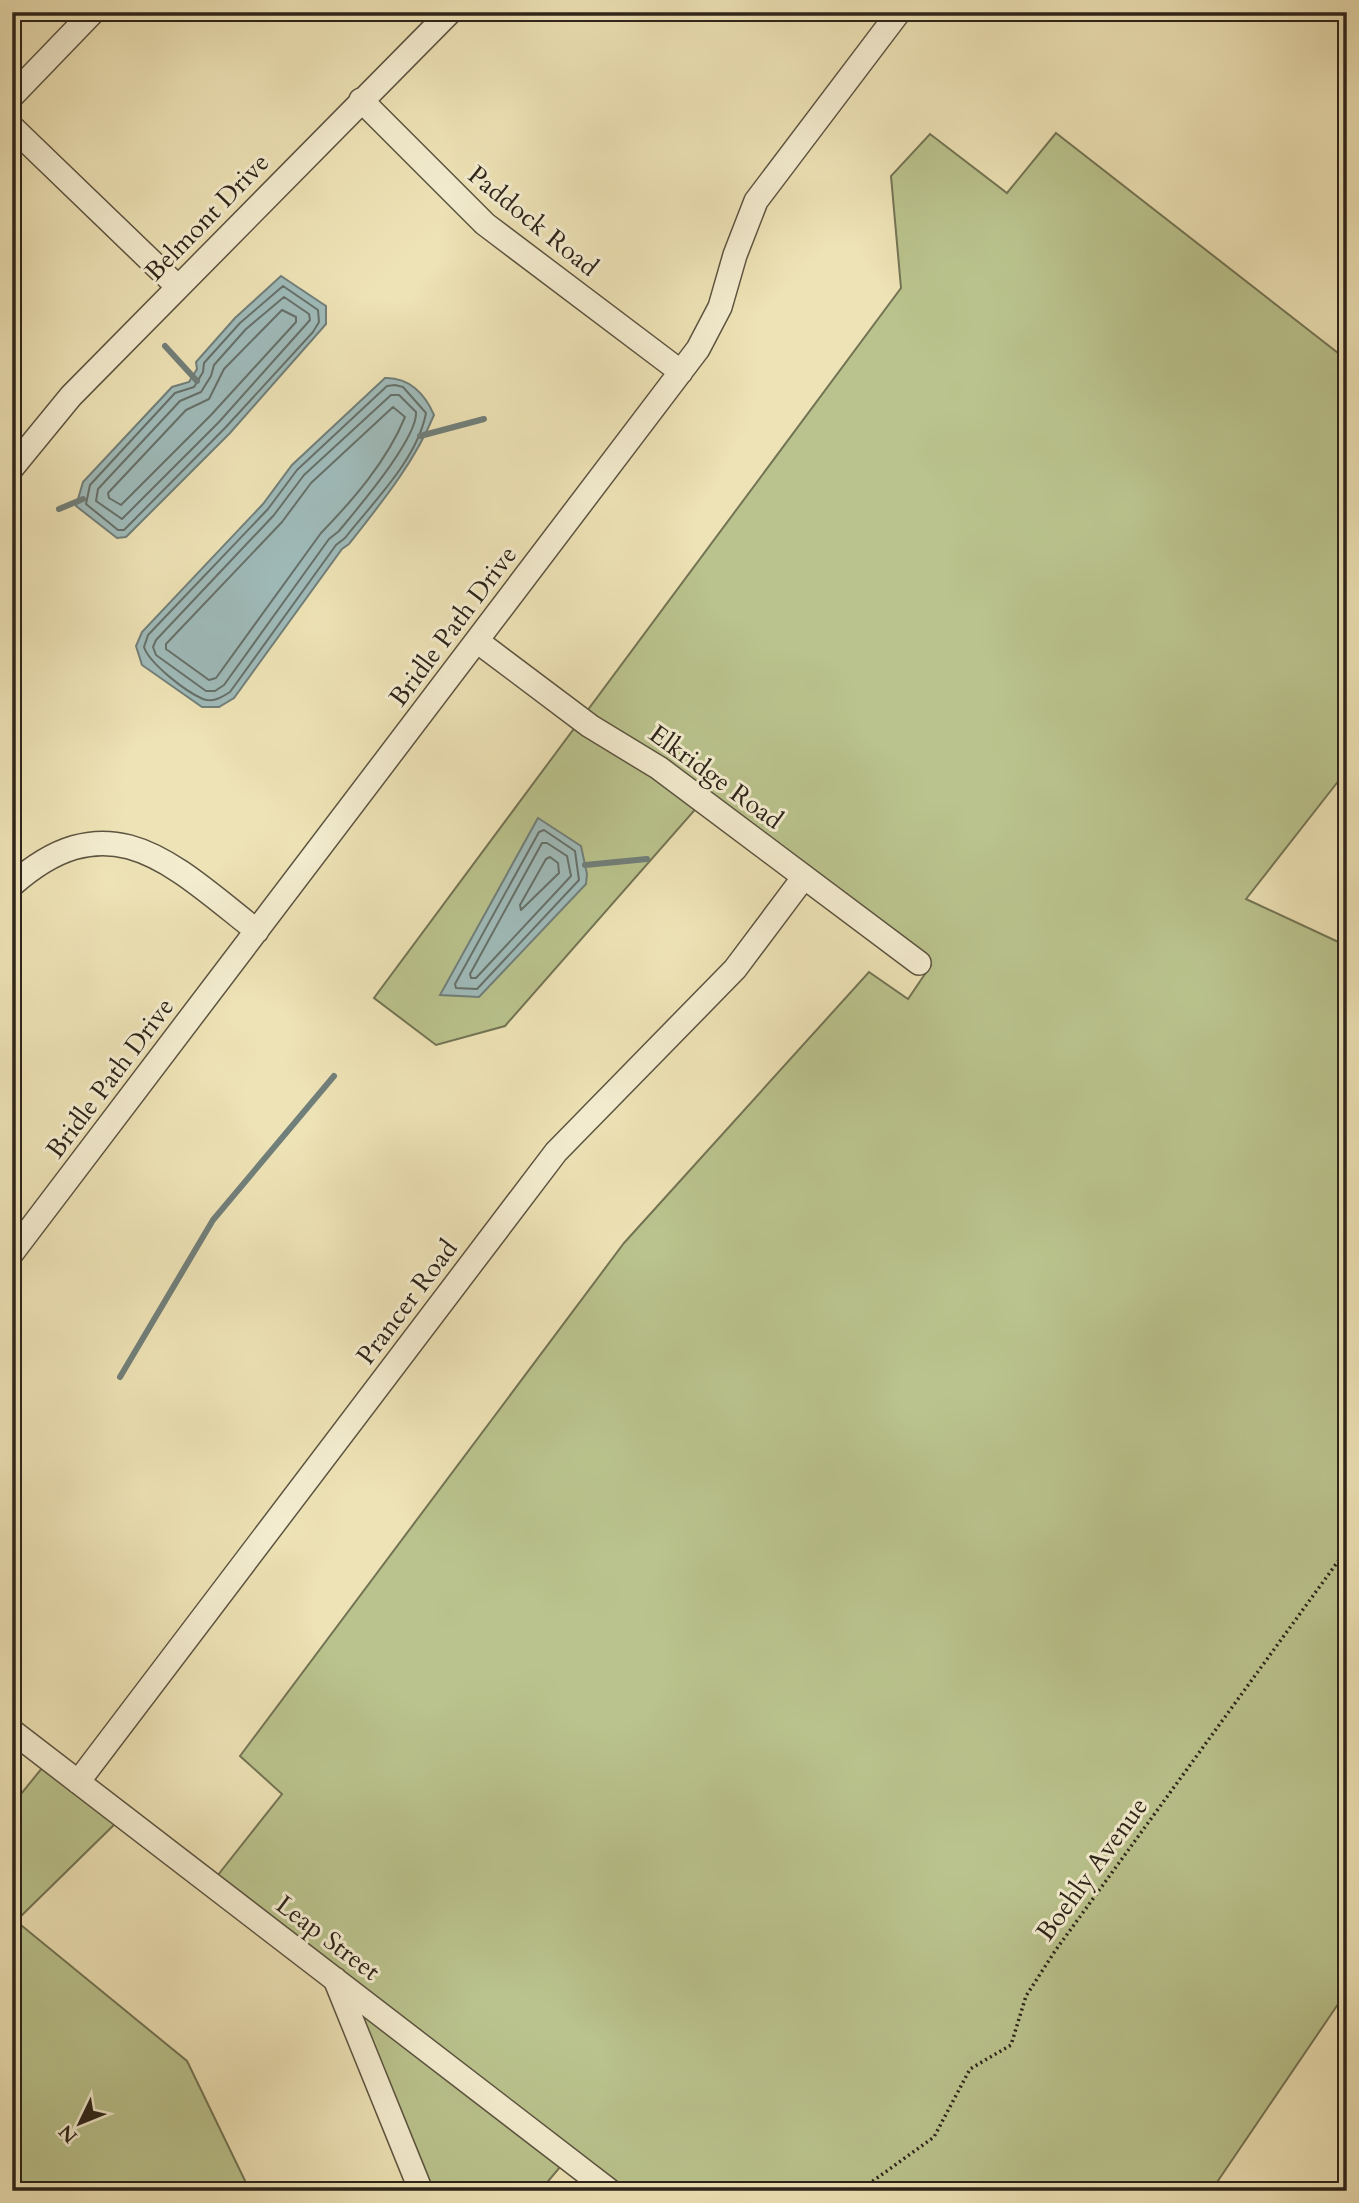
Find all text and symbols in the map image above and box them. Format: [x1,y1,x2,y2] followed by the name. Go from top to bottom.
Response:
[137,145,277,289] street label: Belmont Drive
[461,158,606,284] street label: Paddock Road
[381,539,525,713] street label: Bridle Path Drive
[642,716,790,838] street label: Elkridge Road
[38,991,182,1165] street label: Bridle Path Drive
[348,1232,466,1372] street label: Prancer Road
[1028,1790,1156,1948] street label: Boehly Avenue
[269,1887,387,1989] street label: Leap Street
[46,2088,116,2158] north arrow
[53,2119,83,2149] text: N

